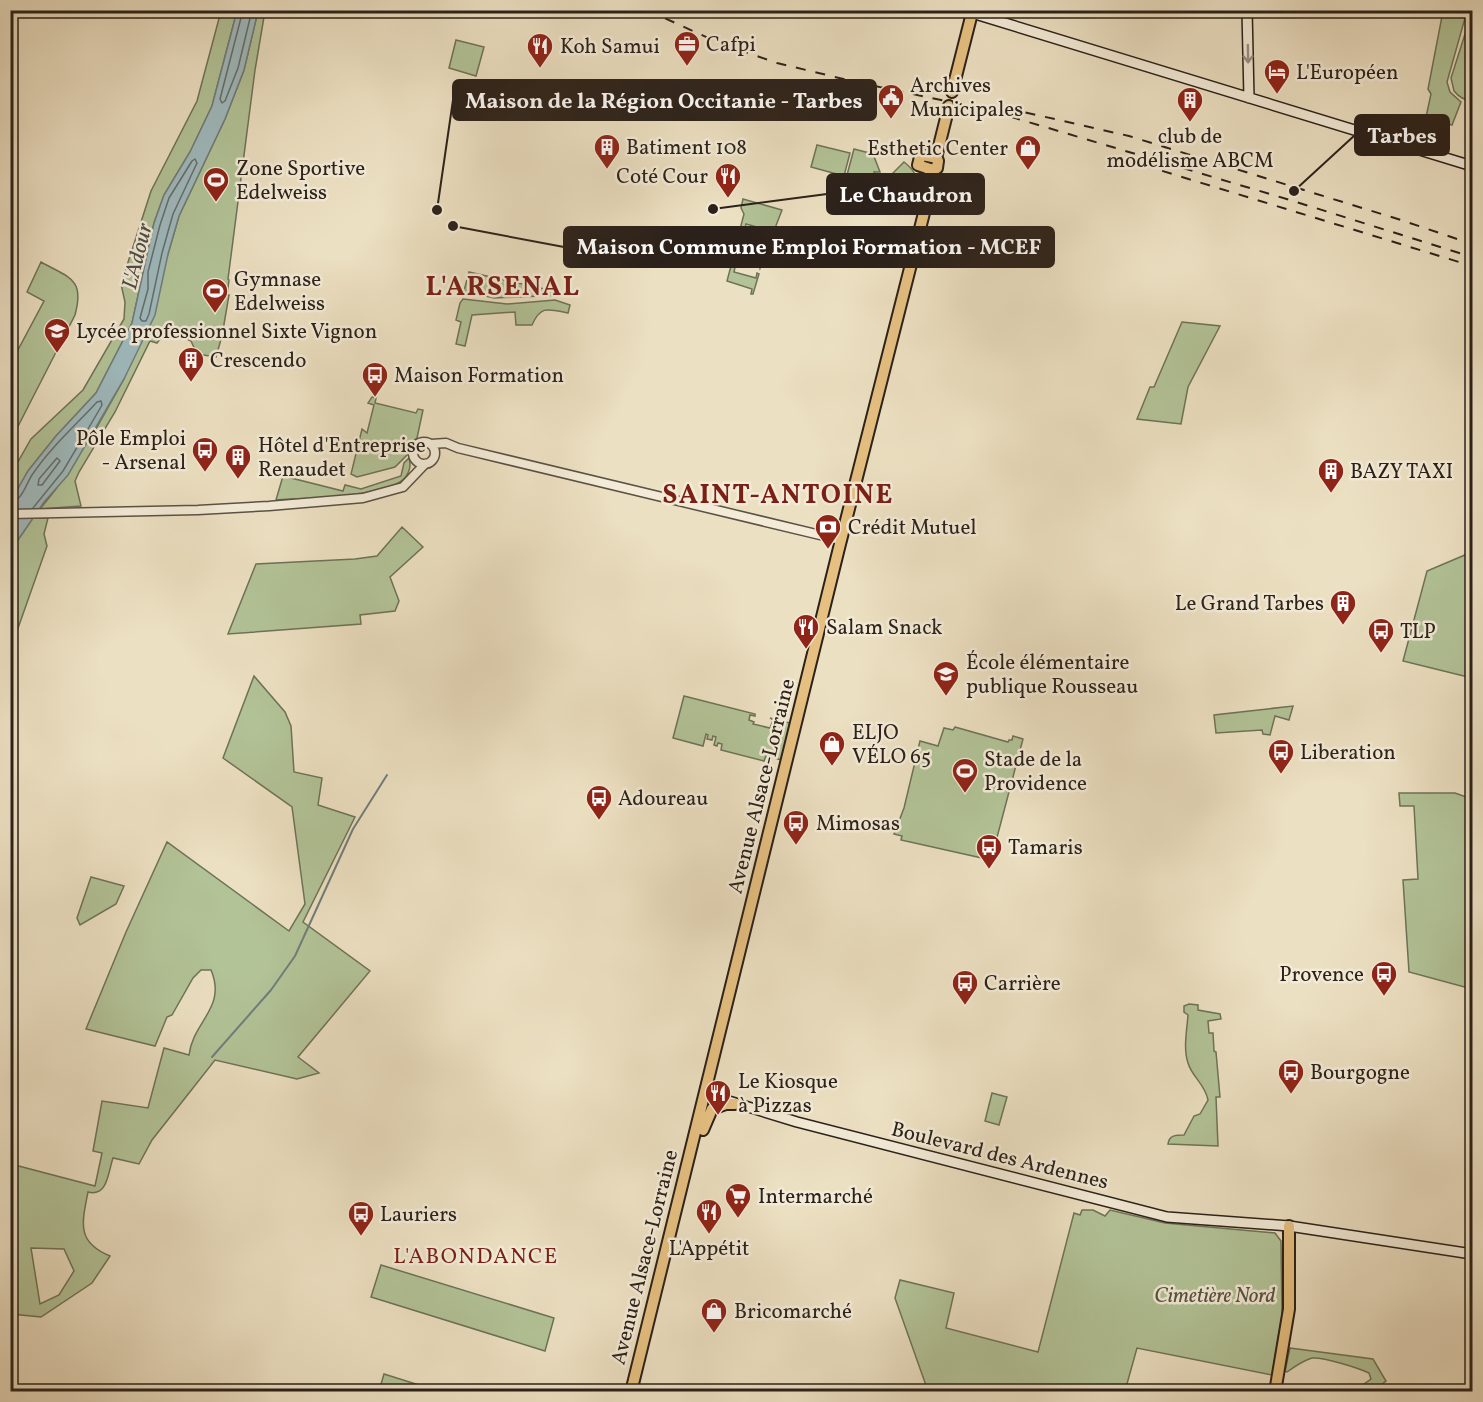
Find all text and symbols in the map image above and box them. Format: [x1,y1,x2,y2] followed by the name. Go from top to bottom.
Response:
[672,29,702,67] office icon: Cafpi
[525,31,555,69] restaurant icon: Koh Samui
[706,31,756,60] place label: Cafpi
[560,33,660,62] place label: Koh Samui
[1242,44,1254,64] one-way arrow
[1262,57,1292,95] hotel icon: L'Européen
[1296,59,1399,88] place label: L'Européen
[910,72,1023,125] place label: Archives Municipales
[453,80,876,120] callout: Maison de la Région Occitanie - Tarbes
[876,82,906,120] public building icon: Archives Municipales
[1175,85,1205,123] building icon: club de modélisme ABCM
[465,87,863,118] text: Maison de la Région Occitanie - Tarbes
[1355,115,1449,155] callout: Tarbes
[1367,122,1437,153] text: Tarbes
[1106,123,1274,176] place label: club de modélisme ABCM
[592,132,622,170] building icon: Batiment 108
[1013,133,1043,171] shop icon: Esthetic Center
[626,134,747,163] place label: Batiment 108
[867,135,1008,164] place label: Esthetic Center
[236,155,365,208] place label: Zone Sportive Edelweiss
[713,161,743,199] restaurant icon: Coté Cour
[616,163,708,192] place label: Coté Cour
[201,165,231,203] sports icon: Zone Sportive Edelweiss
[827,174,984,214] callout: Le Chaudron
[839,181,973,212] text: Le Chaudron
[115,219,162,293] water label: L'Adour
[564,227,1054,267] callout: Maison Commune Emploi Formation - MCEF
[577,233,1041,264] text: Maison Commune Emploi Formation - MCEF
[234,266,325,319] place label: Gymnase Edelweiss
[426,269,580,307] district label: L'ARSENAL
[200,276,230,314] sports icon: Gymnase Edelweiss
[42,316,72,354] school or university icon: Lycée professionnel Sixte Vignon
[76,318,377,347] place label: Lycée professionnel Sixte Vignon
[176,345,206,383] building icon: Crescendo
[210,347,306,376] place label: Crescendo
[360,360,390,398] bus stop icon: Maison Formation
[394,362,564,391] place label: Maison Formation
[76,425,186,478] place label: Pôle Emploi - Arsenal
[258,432,426,485] place label: Hôtel d'Entreprise Renaudet
[190,435,220,473] bus stop icon: Pôle Emploi - Arsenal
[223,442,253,480] building icon: Hôtel d'Entreprise Renaudet
[1316,456,1346,494] building icon: BAZY TAXI
[1350,458,1453,487] place label: BAZY TAXI
[662,477,894,515] district label: SAINT-ANTOINE
[813,512,843,550] bank icon: Crédit Mutuel
[848,514,977,543] place label: Crédit Mutuel
[1328,588,1358,626] building icon: Le Grand Tarbes
[1175,590,1324,619] place label: Le Grand Tarbes
[791,612,821,650] restaurant icon: Salam Snack
[826,614,943,643] place label: Salam Snack
[1366,616,1396,654] bus stop icon: TLP
[1400,618,1436,647] place label: TLP
[966,649,1138,702] place label: École élémentaire publique Rousseau
[931,659,961,697] school or university icon: École élémentaire publique Rousseau
[722,676,803,897] street label: Avenue Alsace-Lorraine
[852,719,931,772] place label: ELJO VÉLO 65
[817,729,847,767] shop icon: ELJO VÉLO 65
[1266,737,1296,775] bus stop icon: Liberation
[1300,739,1396,768] place label: Liberation
[984,746,1087,799] place label: Stade de la Providence
[950,756,980,794] sports icon: Stade de la Providence
[584,783,614,821] bus stop icon: Adoureau
[618,785,708,814] place label: Adoureau
[781,808,811,846] bus stop icon: Mimosas
[816,810,900,839] place label: Mimosas
[974,832,1004,870] bus stop icon: Tamaris
[1008,834,1083,863] place label: Tamaris
[1369,959,1399,997] bus stop icon: Provence
[1279,961,1364,990] place label: Provence
[950,968,980,1006] bus stop icon: Carrière
[984,970,1061,999] place label: Carrière
[1276,1057,1306,1095] bus stop icon: Bourgogne
[1310,1059,1410,1088] place label: Bourgogne
[738,1068,838,1121] place label: Le Kiosque à Pizzas
[703,1078,733,1116] restaurant icon: Le Kiosque à Pizzas
[888,1115,1111,1197] street label: Boulevard des Ardennes
[605,1147,686,1368] street label: Avenue Alsace-Lorraine
[723,1181,753,1219] supermarket icon: Intermarché
[758,1183,873,1212] place label: Intermarché
[694,1197,724,1235] restaurant icon: L'Appétit
[346,1199,376,1237] bus stop icon: Lauriers
[380,1201,457,1230] place label: Lauriers
[669,1235,749,1264] place label: L'Appétit
[393,1242,559,1273] district label: L'ABONDANCE
[1154,1282,1276,1311] park label: Cimetière Nord
[699,1296,729,1334] shop icon: Bricomarché
[734,1298,852,1327] place label: Bricomarché

